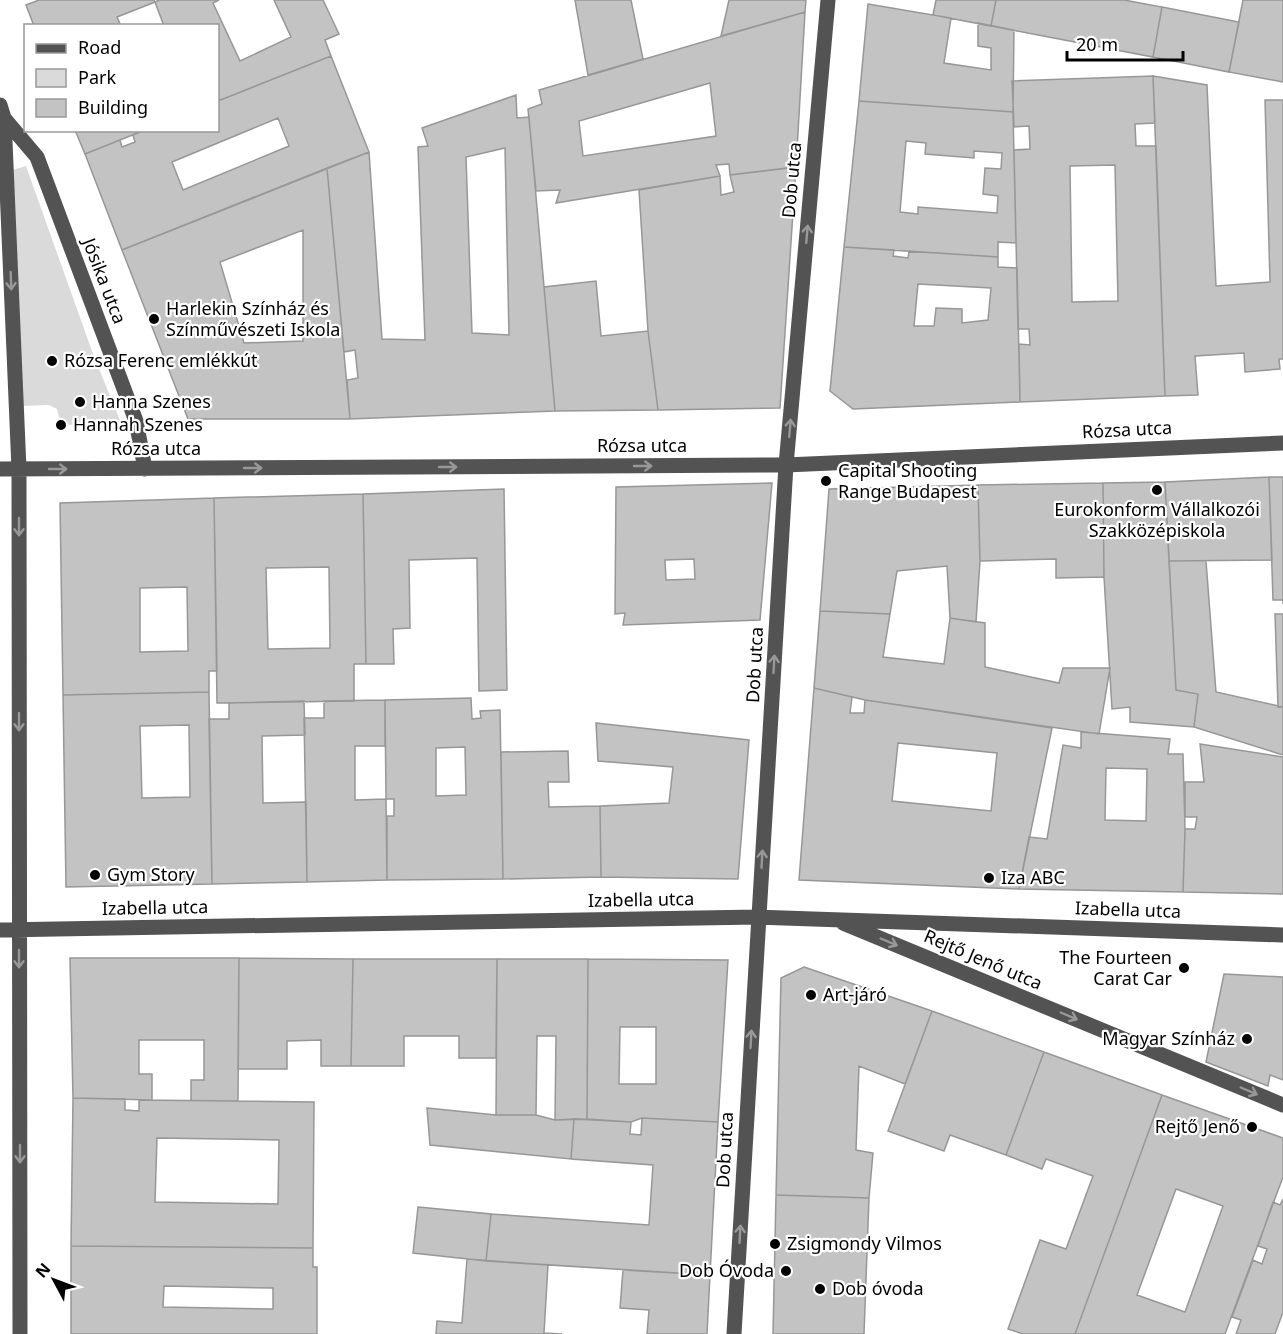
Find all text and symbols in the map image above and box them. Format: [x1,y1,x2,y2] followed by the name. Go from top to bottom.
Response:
[24,24,219,132] legend
[1067,24,1182,62] scale bar
[1076,32,1118,56] text: 20 m
[78,35,121,59] text: Road
[78,65,116,89] text: Park
[78,95,148,119] text: Building
[776,141,806,219] street label: Dob utca
[802,224,813,244] one-way arrow
[77,233,132,327] street label: Jósika utca
[6,271,17,291] one-way arrow
[166,296,340,341] place label: Harlekin Színház és Színművészeti Iskola
[147,312,161,326] marker: Harlekin Színház és Színművészeti Iskola
[64,348,258,372] place label: Rózsa Ferenc emlékkút
[45,354,59,368] marker: Rózsa Ferenc emlékkút
[92,389,211,413] place label: Hanna Szenes
[73,395,87,409] marker: Hanna Szenes
[73,412,203,436] place label: Hannah Szenes
[1081,415,1173,443] street label: Rózsa utca
[54,418,68,432] marker: Hannah Szenes
[785,418,796,438] one-way arrow
[597,433,687,457] street label: Rózsa utca
[111,436,201,460] street label: Rózsa utca
[838,458,977,503] place label: Capital Shooting Range Budapest
[633,460,653,472] one-way arrow
[438,461,458,473] one-way arrow
[243,462,263,474] one-way arrow
[48,463,68,475] one-way arrow
[819,474,833,488] marker: Capital Shooting Range Budapest
[1150,483,1164,497] marker: Eurokonform Vállalkozói Szakközépiskola
[1054,497,1260,542] place label: Eurokonform Vállalkozói Szakközépiskola
[13,517,25,537] one-way arrow
[740,626,768,704] street label: Dob utca
[769,655,780,675] one-way arrow
[13,712,25,732] one-way arrow
[757,849,768,869] one-way arrow
[107,862,195,886] place label: Gym Story
[1001,865,1065,889] place label: Iza ABC
[88,868,102,882] marker: Gym Story
[982,871,996,885] marker: Iza ABC
[588,886,694,912] street label: Izabella utca
[102,894,208,920] street label: Izabella utca
[1074,895,1182,923] street label: Izabella utca
[921,923,1046,995] street label: Rejtő Jenő utca
[879,937,898,948] one-way arrow
[1059,945,1173,990] place label: The Fourteen Carat Car
[13,949,25,969] one-way arrow
[1177,961,1191,975] marker: The Fourteen Carat Car
[823,982,887,1006] place label: Art-járó
[804,988,818,1002] marker: Art-járó
[1060,1011,1078,1022] one-way arrow
[1102,1026,1235,1050] place label: Magyar Színház
[746,1030,757,1050] one-way arrow
[1240,1032,1254,1046] marker: Magyar Színház
[1240,1086,1258,1097] one-way arrow
[710,1111,738,1189] street label: Dob utca
[1155,1114,1240,1138] place label: Rejtő Jenő
[1245,1120,1259,1134] marker: Rejtő Jenő
[14,1144,26,1164] one-way arrow
[734,1224,745,1244] one-way arrow
[787,1231,942,1255] place label: Zsigmondy Vilmos
[768,1237,782,1251] marker: Zsigmondy Vilmos
[24,1250,84,1310] north arrow
[30,1258,55,1282] text: N
[679,1258,774,1282] place label: Dob Óvoda
[779,1264,793,1278] marker: Dob Óvoda
[832,1276,924,1300] place label: Dob óvoda
[813,1282,827,1296] marker: Dob óvoda

